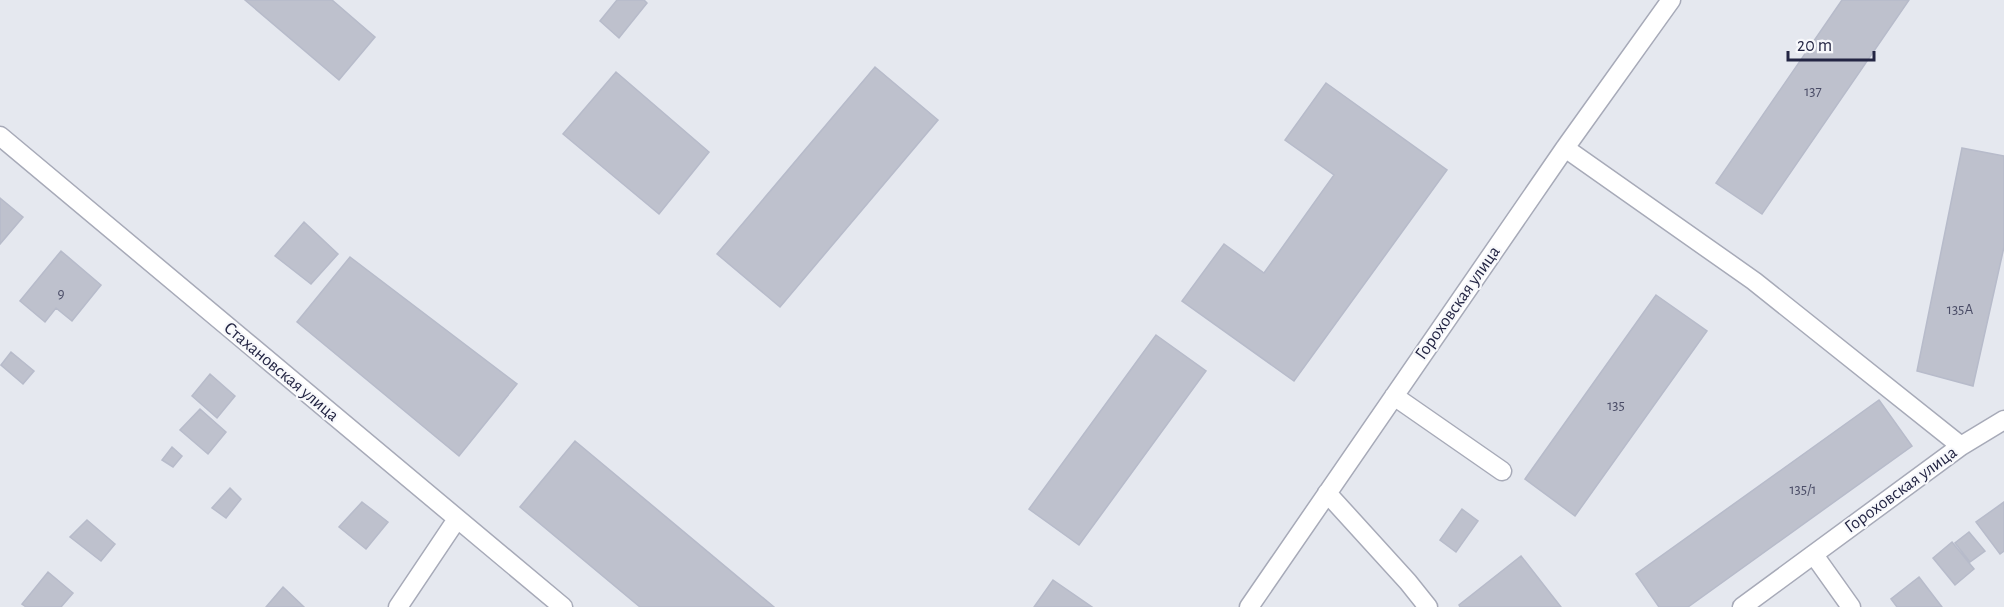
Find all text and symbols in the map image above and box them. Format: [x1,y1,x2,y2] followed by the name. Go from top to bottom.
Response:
[1788,24,1874,62] scale bar
[1797,37,1832,55] text: 20 m
[1804,84,1822,99] house number: 137
[1412,243,1504,363] street label: Гороховская улица
[57,286,65,301] house number: 9
[1947,302,1973,317] house number: 135А
[220,319,342,425] street label: Стахановская улица
[1607,398,1625,413] house number: 135
[1841,443,1961,537] street label: Гороховская улица
[1789,482,1817,497] house number: 135/1

